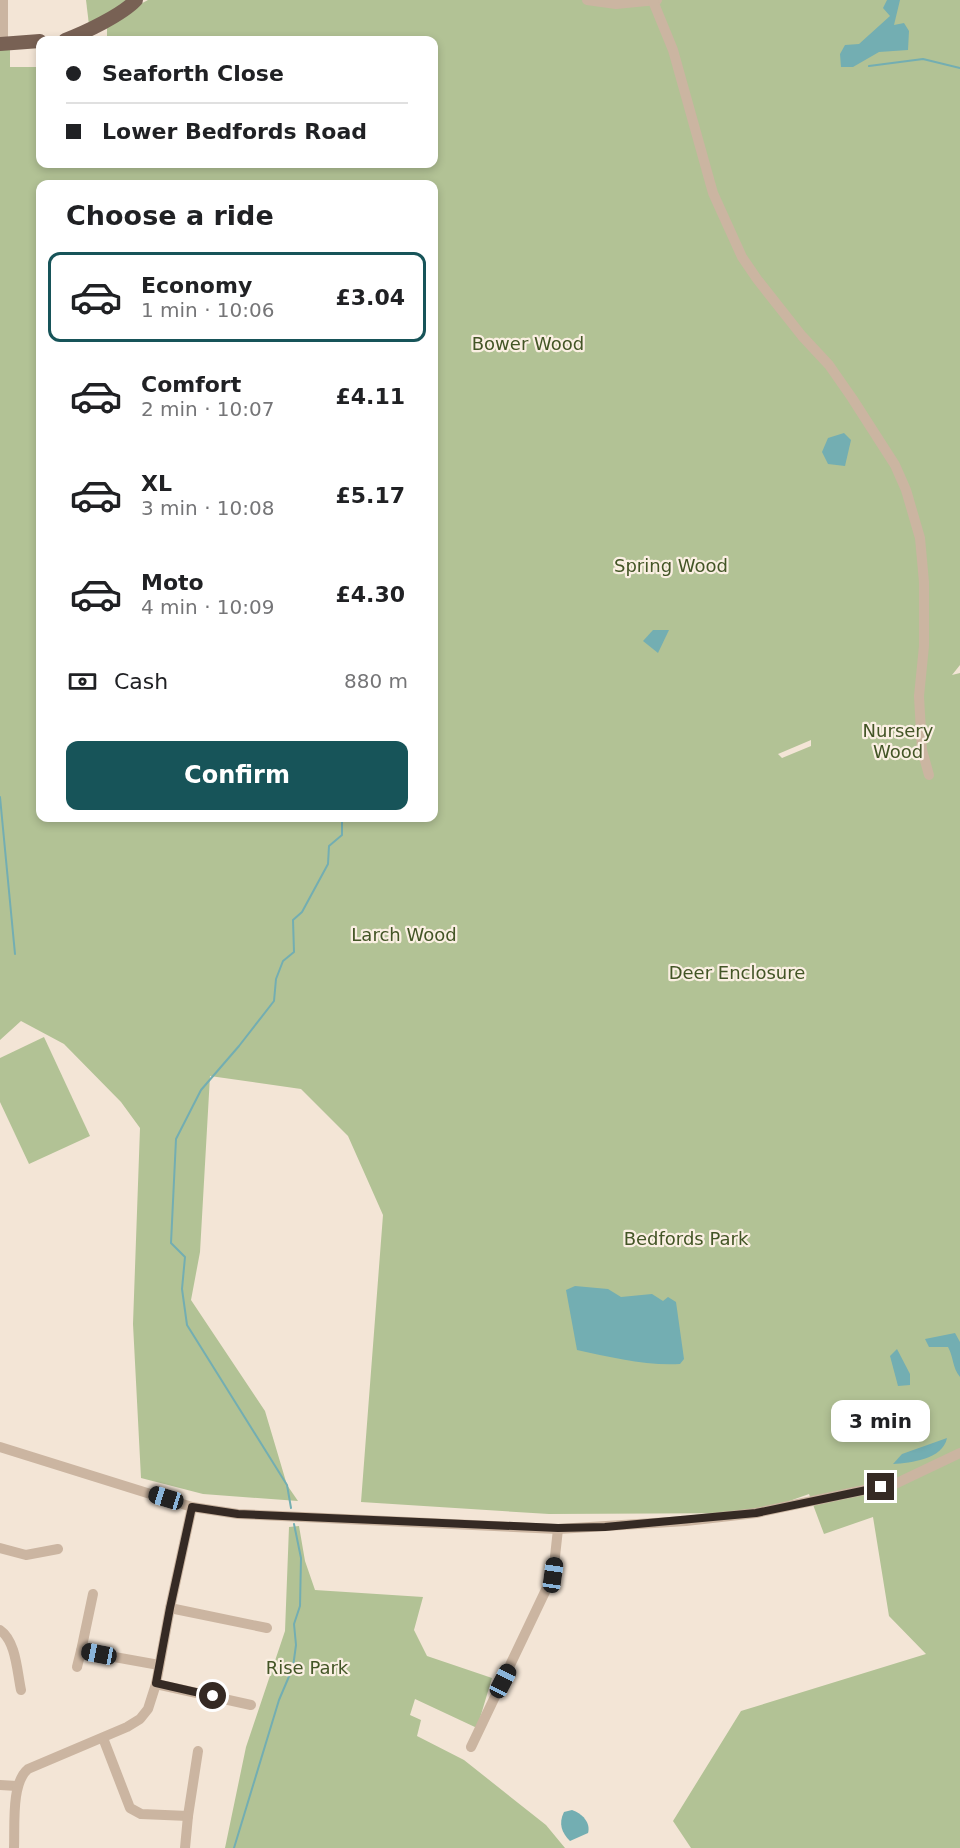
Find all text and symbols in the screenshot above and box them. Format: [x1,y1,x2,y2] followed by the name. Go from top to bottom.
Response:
[102,61,284,86] text: Seaforth Close
[102,119,367,144] text: Lower Bedfords Road
[66,200,274,231] text: Choose a ride
[69,270,123,324] icon: car
[141,273,252,298] text: Economy
[335,285,405,310] text: £3.04
[141,298,275,322] text: 1 min · 10:06
[472,333,584,354] park label: Bower Wood
[69,369,123,423] icon: car
[141,372,241,397] text: Comfort
[335,384,405,409] text: £4.11
[141,397,275,421] text: 2 min · 10:07
[69,468,123,522] icon: car
[141,471,172,496] text: XL
[335,483,405,508] text: £5.17
[141,496,275,520] text: 3 min · 10:08
[614,555,728,576] park label: Spring Wood
[69,567,123,621] icon: car
[141,570,204,595] text: Moto
[335,582,405,607] text: £4.30
[141,595,275,619] text: 4 min · 10:09
[66,665,99,698] icon: cash
[114,669,168,694] text: Cash
[344,669,408,693] text: 880 m
[863,720,934,762] park label: Nursery Wood
[66,741,408,810] button: Confirm
[351,924,457,945] park label: Larch Wood
[669,962,805,983] park label: Deer Enclosure
[624,1228,749,1249] park label: Bedfords Park
[832,1400,930,1442] callout: 3 min
[849,1409,912,1433] text: 3 min
[867,1473,894,1500] route end
[146,1484,186,1512] car
[542,1556,564,1594] car
[80,1642,118,1666] car
[266,1657,349,1678] park label: Rise Park
[487,1661,519,1701] car
[199,1682,226,1709] route start

